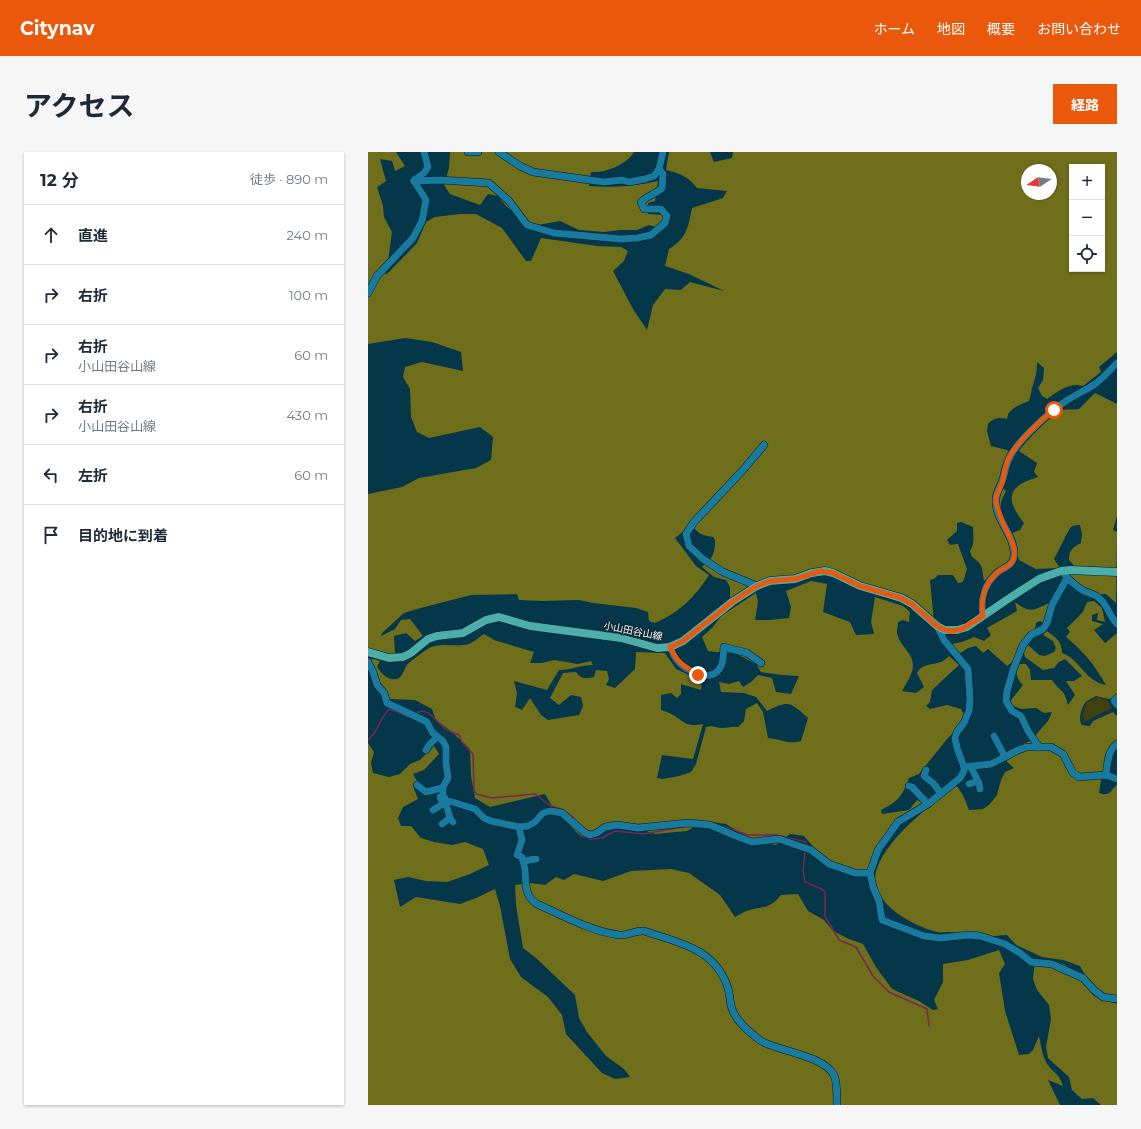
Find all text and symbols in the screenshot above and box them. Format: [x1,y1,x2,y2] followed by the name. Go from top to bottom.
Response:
[20,17,95,40] text: Citynav
[873,20,915,38] text: ホーム
[937,20,965,38] text: 地図
[987,20,1015,38] text: 概要
[1037,20,1121,38] text: お問い合わせ
[1053,84,1117,124] button: 経路
[24,89,135,123] text: アクセス
[1021,164,1057,200] north arrow
[1069,164,1105,272] map controls
[1069,164,1105,200] button: +
[40,170,79,190] text: 12 分
[250,171,328,187] text: 徒歩 · 890 m
[1069,200,1105,236] button: −
[40,224,62,246] icon: ahead
[78,226,108,245] text: 直進
[287,227,328,243] text: 240 m
[1069,236,1105,272] button: locate
[40,284,62,306] icon: right
[78,286,108,305] text: 右折
[289,287,328,303] text: 100 m
[78,337,108,356] text: 右折
[40,344,62,366] icon: right
[294,347,328,363] text: 60 m
[78,358,156,374] text: 小山田谷山線
[78,397,108,416] text: 右折
[1045,401,1063,419] route start
[40,404,62,426] icon: right
[286,407,328,423] text: 430 m
[78,418,156,434] text: 小山田谷山線
[40,464,62,486] icon: left
[78,466,108,485] text: 左折
[294,467,328,483] text: 60 m
[40,524,62,546] icon: arrive
[78,526,168,545] text: 目的地に到着
[602,619,664,643] street label: 小山田谷山線
[689,666,707,684] route end

